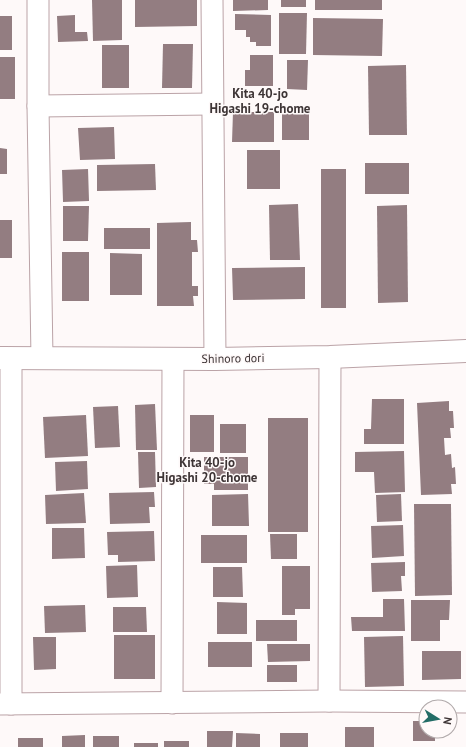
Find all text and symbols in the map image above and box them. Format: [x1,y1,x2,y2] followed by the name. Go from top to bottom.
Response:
[210,85,311,117] district label: Kita 40-jo Higashi 19-chome
[201,350,265,366] street label: Shinoro dori
[157,454,258,486] district label: Kita 40-jo Higashi 20-chome
[418,699,458,739] north arrow
[440,716,455,726] text: N

